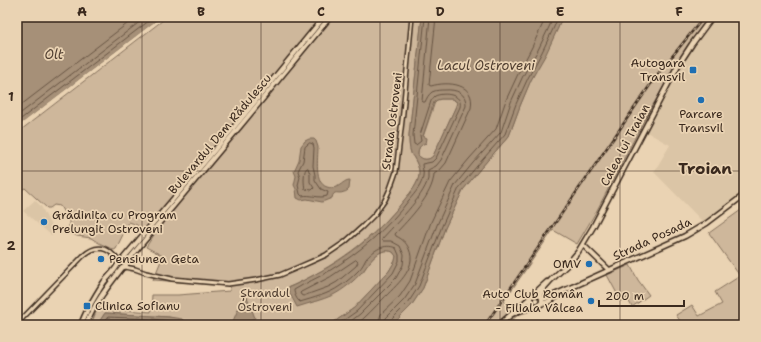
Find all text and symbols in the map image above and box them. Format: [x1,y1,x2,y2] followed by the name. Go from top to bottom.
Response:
[77,3,87,20] text: A
[197,3,205,20] text: B
[317,3,325,20] text: C
[435,3,445,20] text: D
[556,3,565,20] text: E
[675,3,683,20] text: F
[44,46,64,63] water label: Olt
[630,55,686,85] place label: Autogara Transvil
[437,57,535,74] water label: Lacul Ostroveni
[688,65,698,75] marker: Autogara Transvil
[165,70,275,197] street label: Bulevardul Dem Rădulescu
[378,71,406,171] street label: Strada Ostroveni
[8,88,14,105] text: 1
[696,95,706,105] marker: Parcare Transvil
[597,101,653,189] street label: Calea lui Traian
[679,106,724,136] place label: Parcare Transvil
[678,158,732,179] district label: Troian
[52,207,177,237] place label: Grădinița cu Program Prelungit Ostroveni
[610,214,694,264] street label: Strada Posada
[39,217,49,227] marker: Grădinița cu Program Prelungit Ostroveni
[6,237,16,254] text: 2
[109,251,199,267] place label: Pensiunea Geta
[96,254,106,264] marker: Pensiunea Geta
[553,256,581,272] place label: OMV
[584,259,594,269] marker: OMV
[599,282,684,308] scale bar
[237,285,293,315] park label: Ștrandul Ostroveni
[482,286,584,316] place label: Auto Club Român - Filiala Vâlcea
[605,288,644,304] text: 200 m
[586,296,596,306] marker: Auto Club Român - Filiala Vâlcea
[95,298,180,314] place label: Clinica Sofianu
[82,301,92,311] marker: Clinica Sofianu

